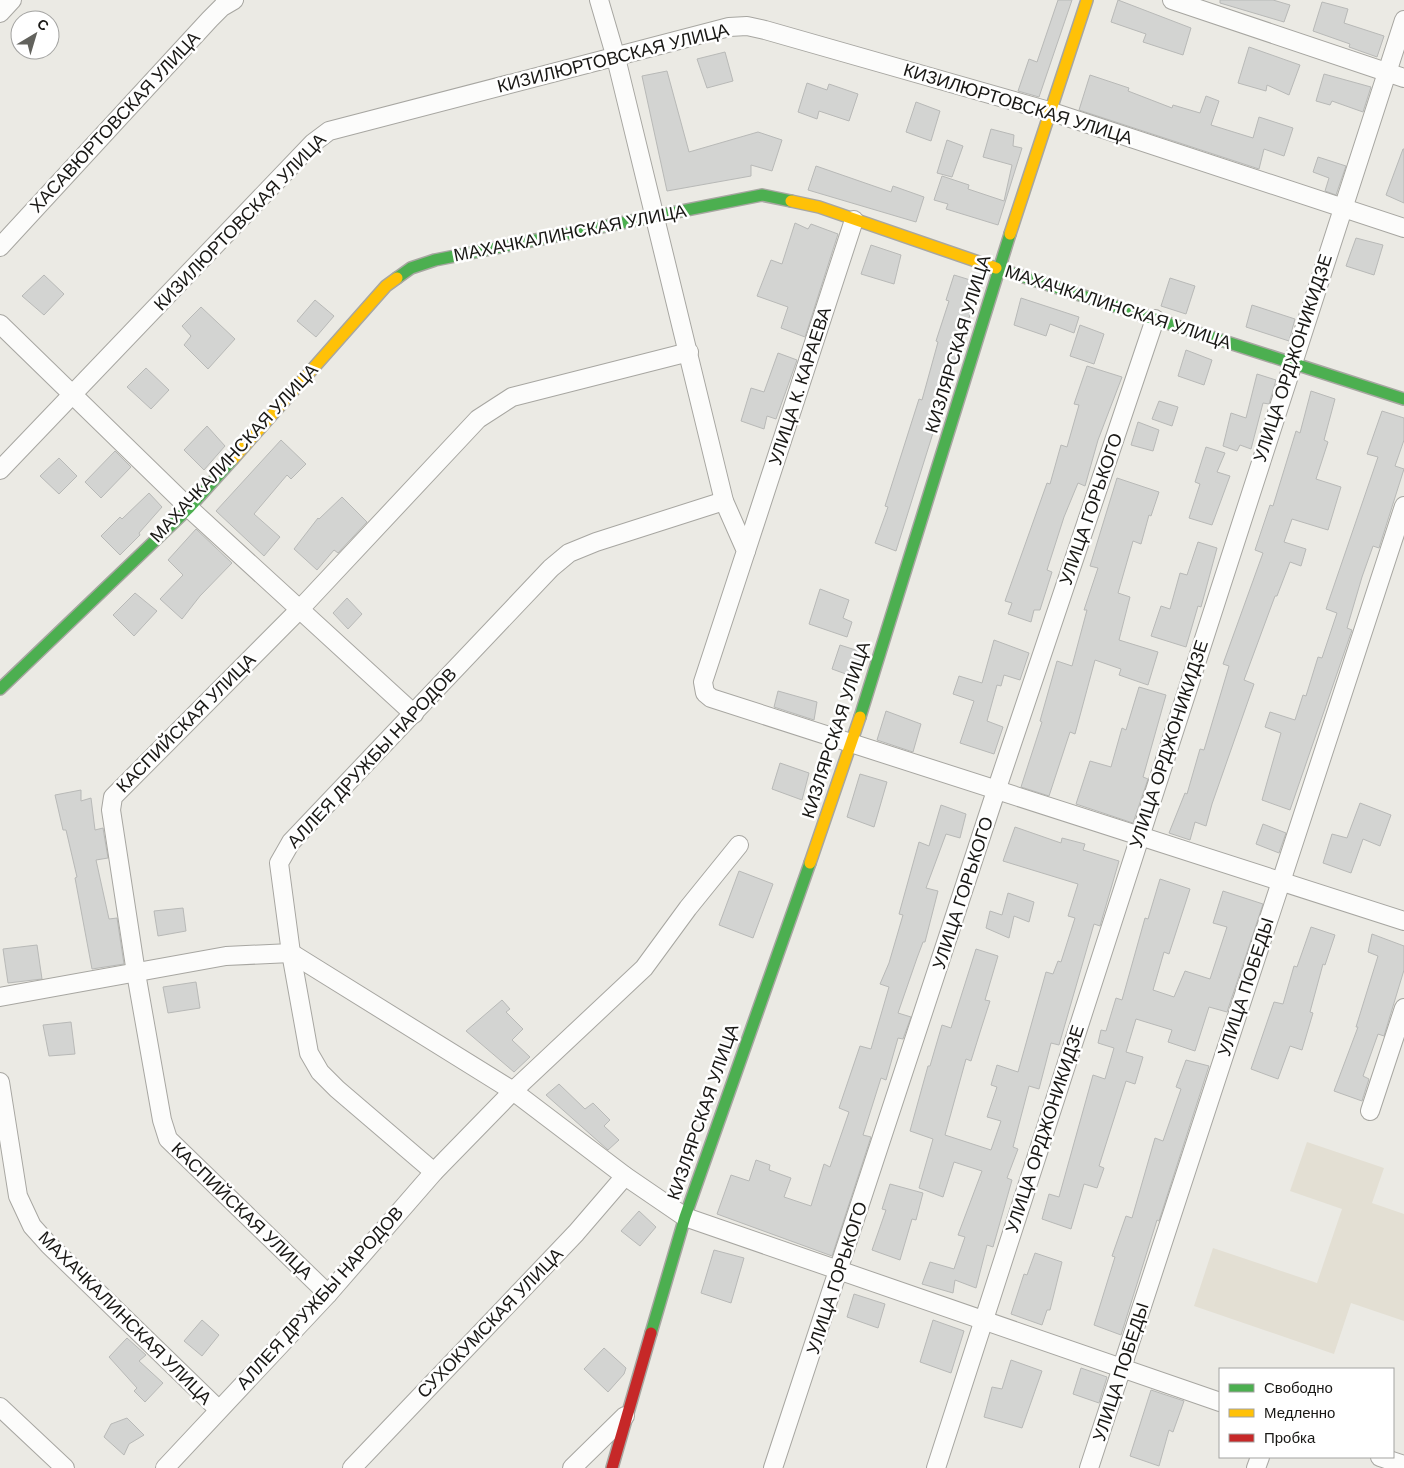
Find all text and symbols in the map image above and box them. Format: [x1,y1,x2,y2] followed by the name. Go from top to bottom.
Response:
[10,10,60,60] north arrow
[33,15,53,35] text: С
[495,18,731,98] street label: КИЗИЛЮРТОВСКАЯ УЛИЦА
[25,26,205,218] street label: ХАСАВЮРТОВСКАЯ УЛИЦА
[901,58,1135,150] street label: КИЗИЛЮРТОВСКАЯ УЛИЦА
[149,128,331,316] street label: КИЗИЛЮРТОВСКАЯ УЛИЦА
[452,199,688,267] street label: МАХАЧКАЛИНСКАЯ УЛИЦА
[1248,251,1338,465] street label: УЛИЦА ОРДЖОНИКИДЗЕ
[919,252,997,436] street label: КИЗЛЯРСКАЯ УЛИЦА
[1002,259,1234,355] street label: МАХАЧКАЛИНСКАЯ УЛИЦА
[763,304,837,468] street label: УЛИЦА К. КАРАЕВА
[145,358,323,548] street label: МАХАЧКАЛИНСКАЯ УЛИЦА
[1054,430,1128,588] street label: УЛИЦА ГОРЬКОГО
[1124,637,1214,851] street label: УЛИЦА ОРДЖОНИКИДЗЕ
[796,638,876,822] street label: КИЗЛЯРСКАЯ УЛИЦА
[111,648,261,798] street label: КАСПИЙСКАЯ УЛИЦА
[282,663,462,853] street label: АЛЛЕЯ ДРУЖБЫ НАРОДОВ
[927,814,999,972] street label: УЛИЦА ГОРЬКОГО
[1212,915,1280,1059] street label: УЛИЦА ПОБЕДЫ
[662,1021,744,1203] street label: КИЗЛЯРСКАЯ УЛИЦА
[1000,1022,1090,1236] street label: УЛИЦА ОРДЖОНИКИДЗЕ
[166,1137,318,1285] street label: КАСПИЙСКАЯ УЛИЦА
[801,1199,873,1357] street label: УЛИЦА ГОРЬКОГО
[231,1201,409,1395] street label: АЛЛЕЯ ДРУЖБЫ НАРОДОВ
[33,1226,217,1410] street label: МАХАЧКАЛИНСКАЯ УЛИЦА
[412,1243,568,1403] street label: СУХОКУМСКАЯ УЛИЦА
[1087,1300,1155,1444] street label: УЛИЦА ПОБЕДЫ
[1219,1368,1394,1458] legend
[1264,1378,1333,1398] text: Свободно
[1264,1403,1335,1423] text: Медленно
[1264,1428,1316,1448] text: Пробка

